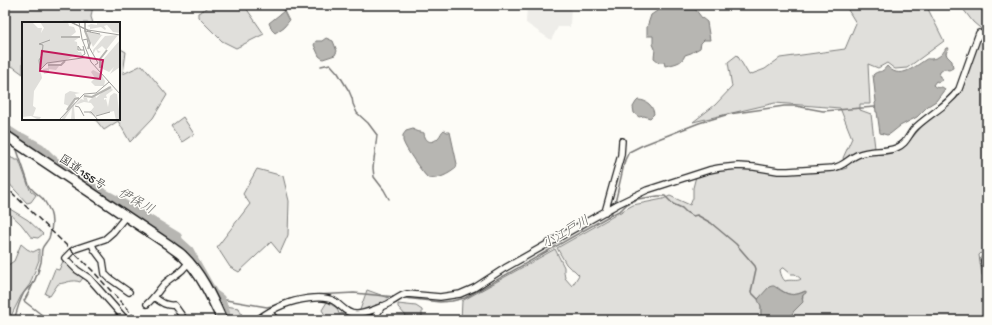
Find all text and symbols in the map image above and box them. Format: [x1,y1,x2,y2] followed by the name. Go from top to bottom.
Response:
[22,22,120,120] inset map
[56,152,109,194] street label: 国道155号
[115,185,157,218] water label: 伊保川
[539,213,593,253] water label: 小江戸川

